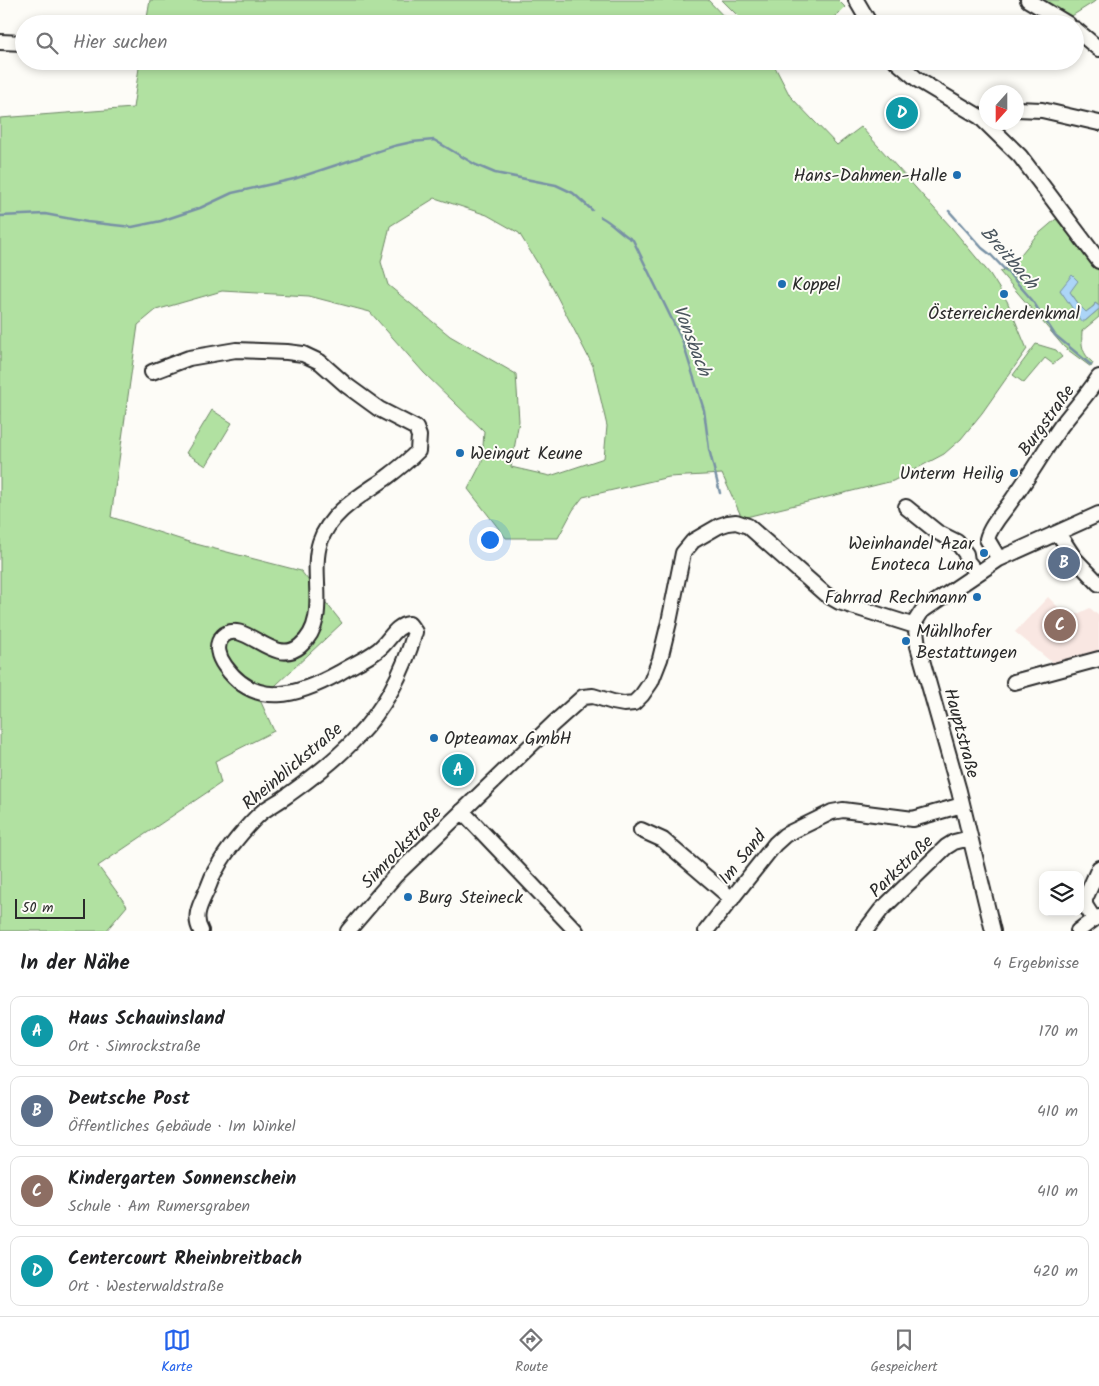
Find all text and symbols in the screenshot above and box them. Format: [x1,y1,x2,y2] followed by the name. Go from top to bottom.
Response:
[15,15,1084,70] search box
[73,28,167,58] text: Hier suchen
[33,29,61,57] icon: search
[979,85,1024,130] north arrow
[886,94,918,132] pin: D
[794,162,947,191] place label: Hans-Dahmen-Halle
[951,169,963,181] marker: Hans-Dahmen-Halle
[972,220,1046,298] water label: Breitbach
[792,271,841,300] place label: Koppel
[776,278,788,290] marker: Koppel
[998,288,1010,300] marker: Österreicherdenkmal
[928,300,1081,329] place label: Österreicherdenkmal
[664,301,719,383] water label: Vonsbach
[1011,379,1083,463] street label: Burgstraße
[470,440,583,469] place label: Weingut Keune
[454,447,466,459] marker: Weingut Keune
[899,460,1004,489] place label: Unterm Heilig
[1008,467,1020,479] marker: Unterm Heilig
[477,527,503,553] your location
[848,530,975,580] place label: Weinhandel Azar Enoteca Luna
[1048,544,1080,582] pin: B
[978,547,990,559] marker: Weinhandel Azar Enoteca Luna
[825,584,967,613] place label: Fahrrad Rechmann
[971,591,983,603] marker: Fahrrad Rechmann
[1044,606,1076,644] pin: C
[916,618,1017,668] place label: Mühlhofer Bestattungen
[900,635,912,647] marker: Mühlhofer Bestattungen
[935,685,987,782] street label: Hauptstraße
[236,716,350,818] street label: Rheinblickstraße
[444,725,572,754] place label: Opteamax GmbH
[428,732,440,744] marker: Opteamax GmbH
[442,751,474,789] pin: A
[355,800,449,896] street label: Simrockstraße
[712,823,775,892] street label: Im Sand
[863,829,941,905] street label: Parkstraße
[1039,871,1084,916] map controls
[1039,871,1084,916] button: layers
[418,884,523,913] place label: Burg Steineck
[402,891,414,903] marker: Burg Steineck
[15,896,85,919] scale bar
[22,897,53,919] text: 50 m
[20,947,130,980] text: In der Nähe
[993,951,1079,976] text: 4 Ergebnisse
[68,1004,225,1034] text: Haus Schauinsland
[32,1019,42,1044] text: A
[1038,1019,1078,1044] text: 170 m
[68,1034,201,1059] text: Ort · Simrockstraße
[68,1084,190,1114] text: Deutsche Post
[32,1099,42,1124] text: B
[1037,1099,1078,1124] text: 410 m
[68,1114,296,1139] text: Öffentliches Gebäude · Im Winkel
[68,1164,296,1194] text: Kindergarten Sonnenschein
[32,1179,42,1204] text: C
[1037,1179,1078,1204] text: 410 m
[68,1194,250,1219] text: Schule · Am Rumersgraben
[68,1244,302,1274] text: Centercourt Rheinbreitbach
[32,1259,42,1284] text: D
[1033,1259,1078,1284] text: 420 m
[68,1274,224,1299] text: Ort · Westerwaldstraße
[161,1326,192,1378] tab: Karte
[515,1326,548,1378] tab: Route
[870,1326,938,1378] tab: Gespeichert

